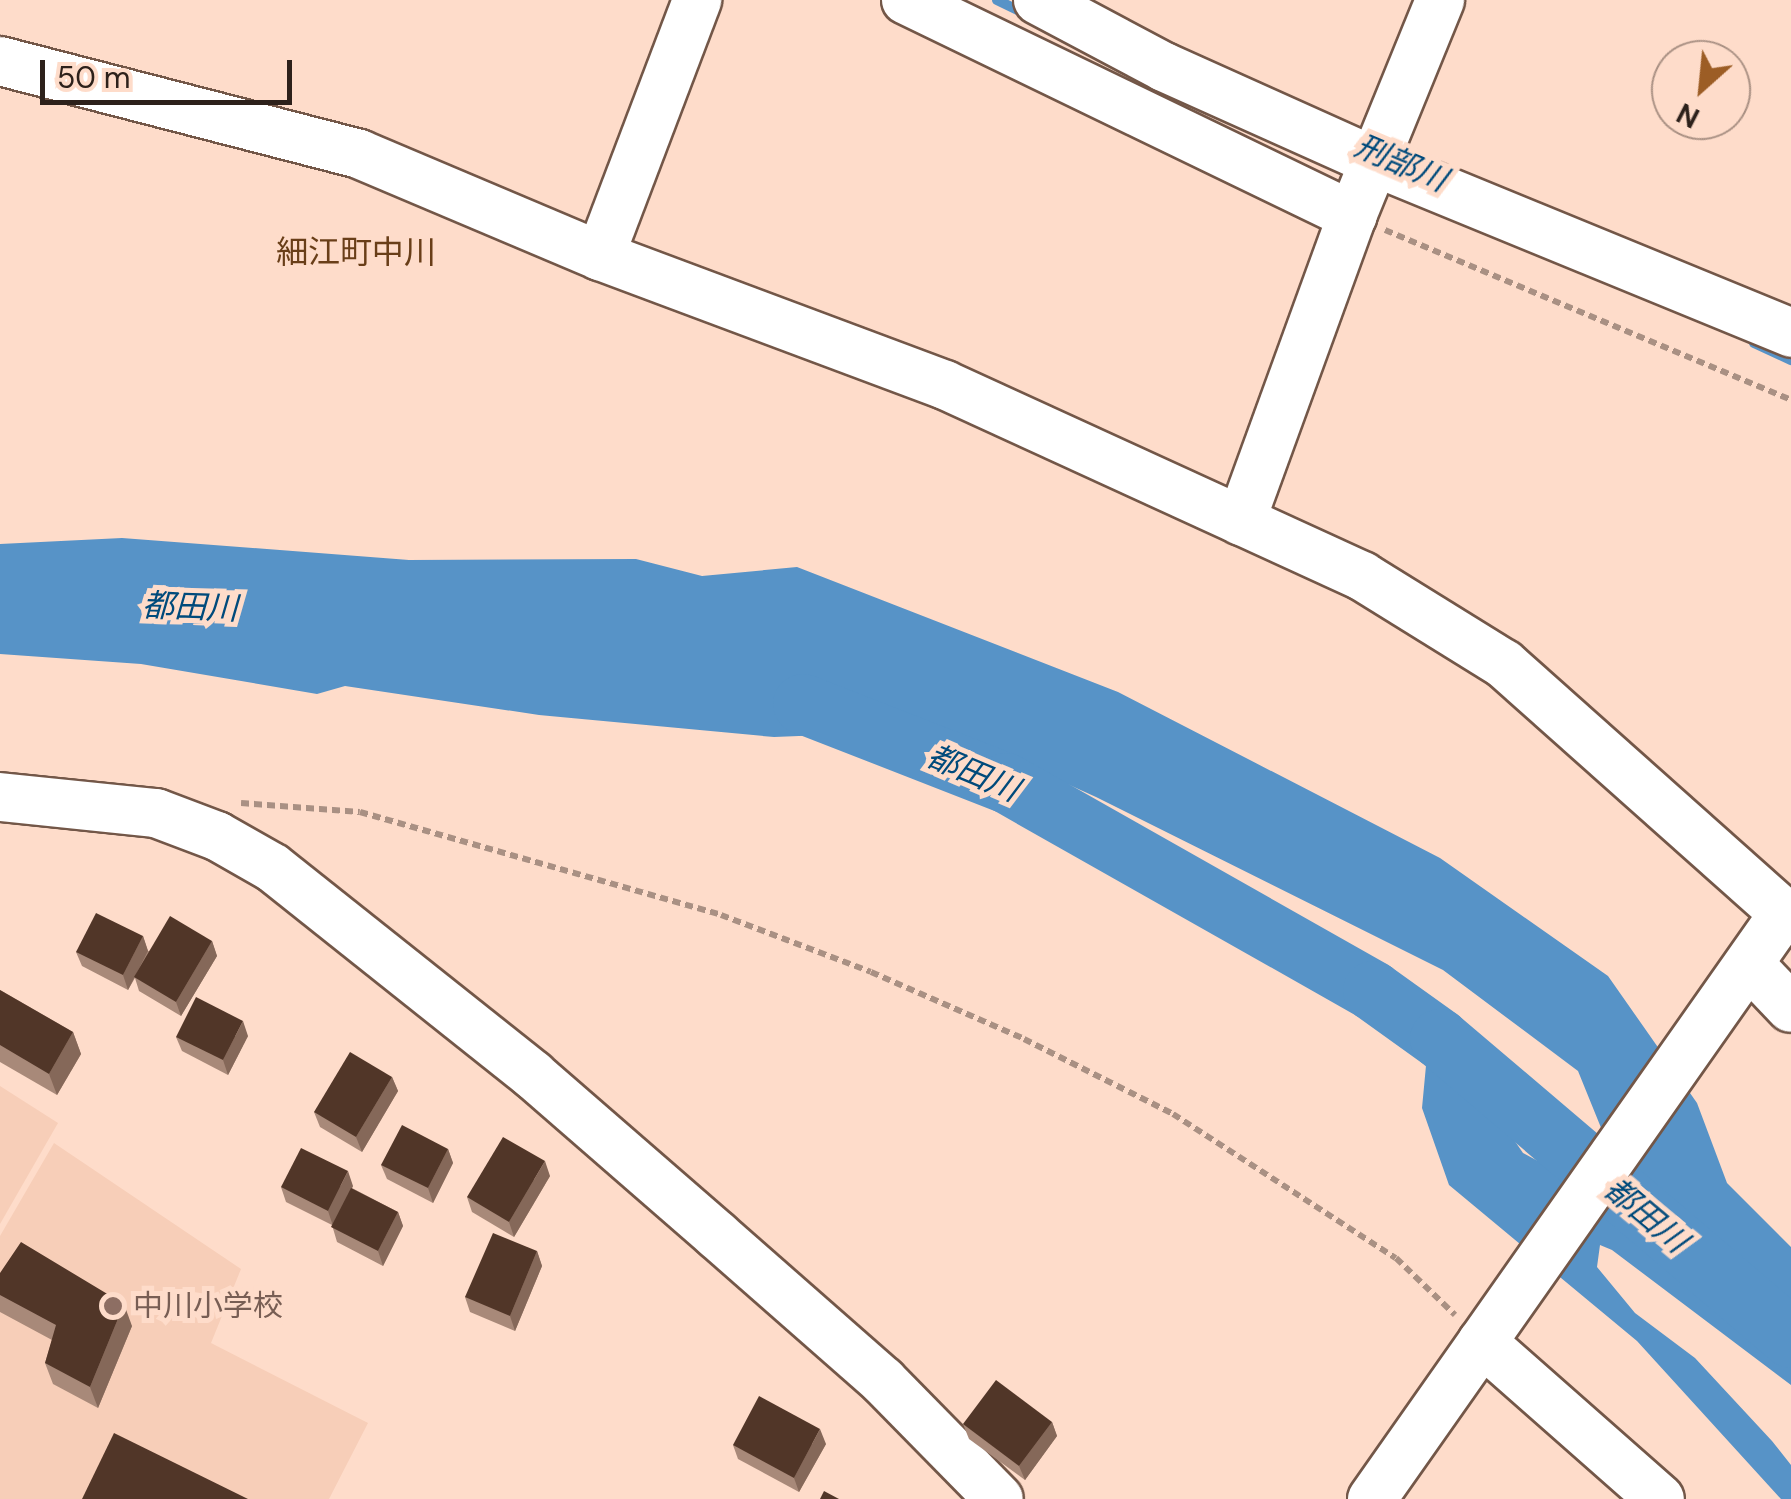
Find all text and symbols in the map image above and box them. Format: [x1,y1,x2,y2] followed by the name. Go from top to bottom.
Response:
[45,40,298,102] scale bar
[1651,40,1751,140] north arrow
[57,58,131,97] text: 50 m
[1671,94,1706,137] text: N
[1349,127,1453,199] water label: 刑部川
[276,233,436,271] district label: 細江町中川
[141,586,239,628] water label: 都田川
[921,737,1025,809] water label: 都田川
[1597,1169,1695,1261] water label: 都田川
[133,1288,283,1324] place label: 中川小学校
[102,1295,124,1317] marker: 中川小学校

